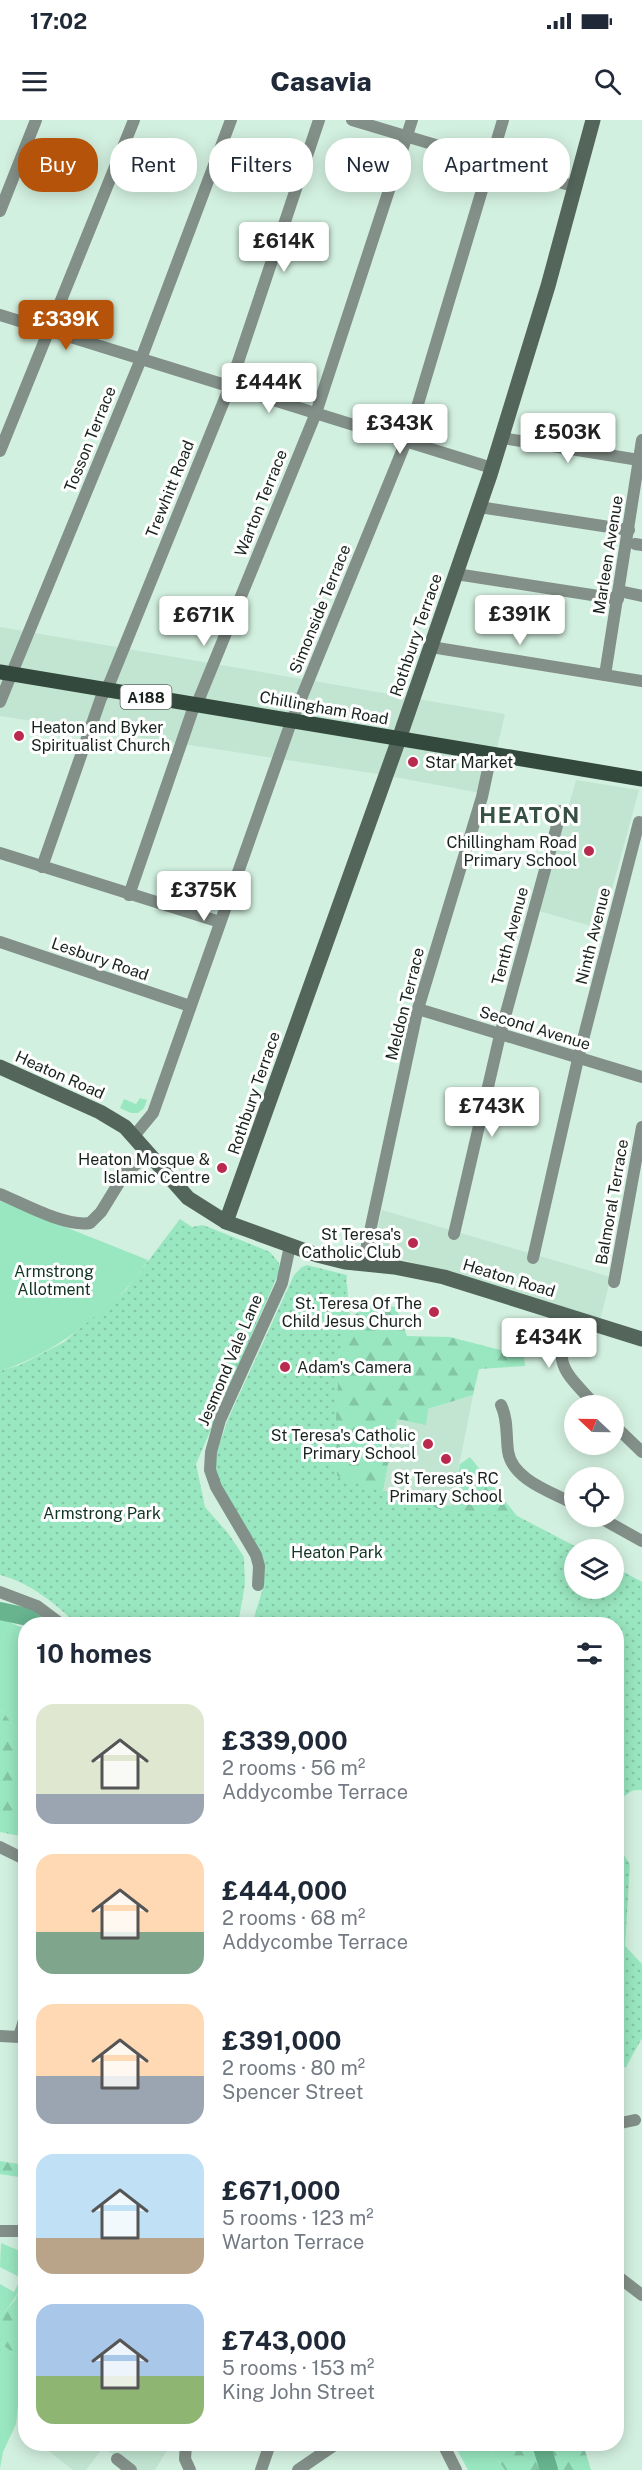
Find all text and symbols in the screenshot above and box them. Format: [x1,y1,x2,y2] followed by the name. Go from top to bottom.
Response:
[30,8,87,34] text: 17:02
[18,65,51,98] icon: menu
[270,65,372,97] text: Casavia
[591,65,624,98] icon: search
[18,138,98,192] chip: Buy
[110,138,197,192] chip: Rent
[209,138,313,192] chip: Filters
[325,138,411,192] chip: New
[423,138,570,192] chip: Apartment
[242,222,326,273] pin: £614K
[253,229,315,253] text: £614K
[24,300,108,351] pin: £339K
[33,307,99,331] text: £339K
[227,363,311,414] pin: £444K
[236,370,302,394] text: £444K
[60,384,120,494] street label: Tosson Terrace
[358,404,442,455] pin: £343K
[367,411,433,435] text: £343K
[526,413,610,464] pin: £503K
[535,420,601,444] text: £503K
[142,438,198,540] street label: Trewhitt Road
[231,447,291,559] street label: Warton Terrace
[589,494,627,616] street label: Marleen Avenue
[285,542,355,676] street label: Simonside Terrace
[386,571,446,699] street label: Rothbury Terrace
[478,595,562,646] pin: £391K
[162,596,246,647] pin: £671K
[489,602,551,626] text: £391K
[173,603,235,627] text: £671K
[120,685,172,709] road number: A188
[258,687,390,729] street label: Chillingham Road
[31,718,170,755] place label: Heaton and Byker Spiritualist Church
[12,729,26,743] marker: Heaton and Byker Spiritualist Church
[425,753,513,772] place label: Star Market
[406,755,420,769] marker: Star Market
[479,802,581,828] district label: HEATON
[446,833,577,870] place label: Chillingham Road Primary School
[582,844,596,858] marker: Chillingham Road Primary School
[162,871,246,922] pin: £375K
[171,878,237,902] text: £375K
[488,885,532,987] street label: Tenth Avenue
[572,886,614,986] street label: Ninth Avenue
[49,933,151,985] street label: Lesbury Road
[382,946,428,1062] street label: Meldon Terrace
[477,1002,593,1054] street label: Second Avenue
[224,1029,284,1157] street label: Rothbury Terrace
[12,1047,108,1103] street label: Heaton Road
[450,1087,534,1138] pin: £743K
[459,1094,525,1118] text: £743K
[592,1138,632,1266] street label: Balmoral Terrace
[78,1150,210,1187] place label: Heaton Mosque & Islamic Centre
[215,1161,229,1175] marker: Heaton Mosque & Islamic Centre
[301,1225,401,1262] place label: St Teresa's Catholic Club
[406,1236,420,1250] marker: St Teresa's Catholic Club
[460,1255,558,1301] street label: Heaton Road
[14,1262,94,1299] park label: Armstrong Allotment
[194,1291,266,1429] street label: Jesmond Vale Lane
[282,1294,422,1331] place label: St. Teresa Of The Child Jesus Church
[427,1305,441,1319] marker: St. Teresa Of The Child Jesus Church
[507,1318,591,1369] pin: £434K
[516,1325,582,1349] text: £434K
[297,1358,412,1377] place label: Adam's Camera
[278,1360,292,1374] marker: Adam's Camera
[564,1395,624,1455] north arrow
[564,1395,624,1599] map controls
[271,1426,416,1463] place label: St Teresa's Catholic Primary School
[421,1437,435,1451] marker: St Teresa's Catholic Primary School
[439,1452,453,1466] marker: St Teresa's RC Primary School
[564,1467,624,1527] button: locate
[389,1469,503,1506] place label: St Teresa's RC Primary School
[43,1504,161,1523] park label: Armstrong Park
[564,1539,624,1599] button: layers
[291,1543,383,1562] park label: Heaton Park
[573,1637,606,1670] icon: filters
[36,1638,152,1669] text: 10 homes
[222,1725,348,1756] text: £339,000
[84,1728,156,1800] icon: home
[222,1756,365,1780] text: 2 rooms · 56 m²
[222,1780,408,1804] text: Addycombe Terrace
[222,1875,347,1906] text: £444,000
[84,1878,156,1950] icon: home
[222,1906,365,1930] text: 2 rooms · 68 m²
[222,1930,408,1954] text: Addycombe Terrace
[222,2025,342,2056] text: £391,000
[84,2028,156,2100] icon: home
[222,2056,365,2080] text: 2 rooms · 80 m²
[222,2080,363,2104] text: Spencer Street
[222,2175,341,2206] text: £671,000
[84,2178,156,2250] icon: home
[222,2206,374,2230] text: 5 rooms · 123 m²
[222,2230,364,2254] text: Warton Terrace
[222,2325,346,2356] text: £743,000
[84,2328,156,2400] icon: home
[222,2356,374,2380] text: 5 rooms · 153 m²
[222,2380,375,2404] text: King John Street

